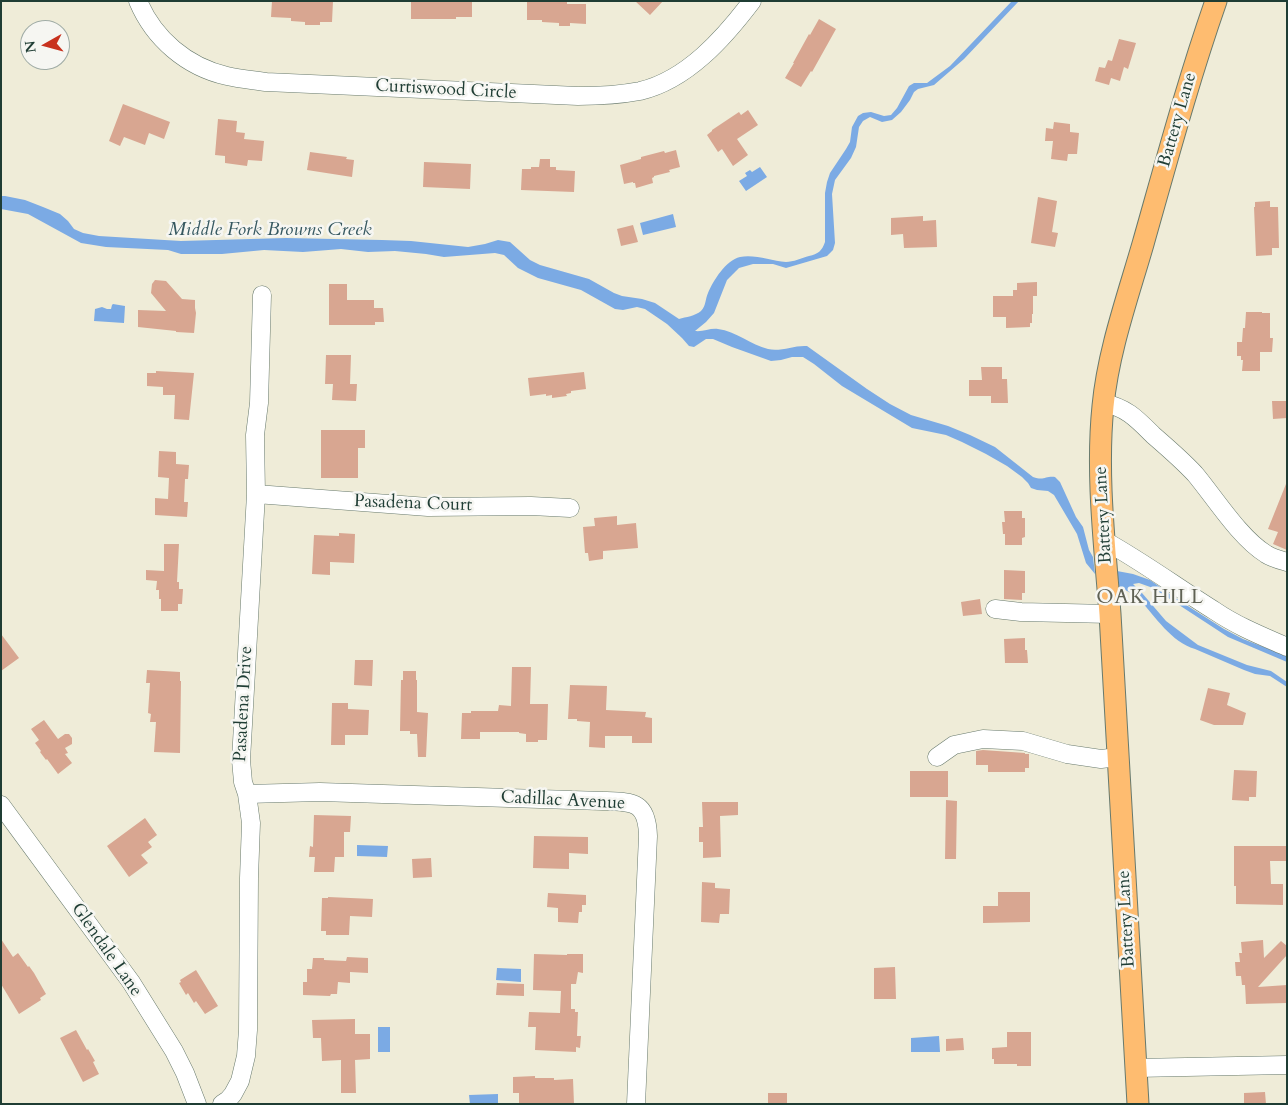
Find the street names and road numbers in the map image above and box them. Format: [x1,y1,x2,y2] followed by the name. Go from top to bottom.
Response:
[1154,70,1202,170] street label: Battery Lane
[375,76,517,104] street label: Curtiswood Circle
[1091,466,1117,564] street label: Battery Lane
[353,491,473,517] street label: Pasadena Court
[230,645,258,763] street label: Pasadena Drive
[500,787,626,815] street label: Cadillac Avenue
[1114,870,1140,968] street label: Battery Lane
[66,899,146,1001] street label: Glendale Lane

